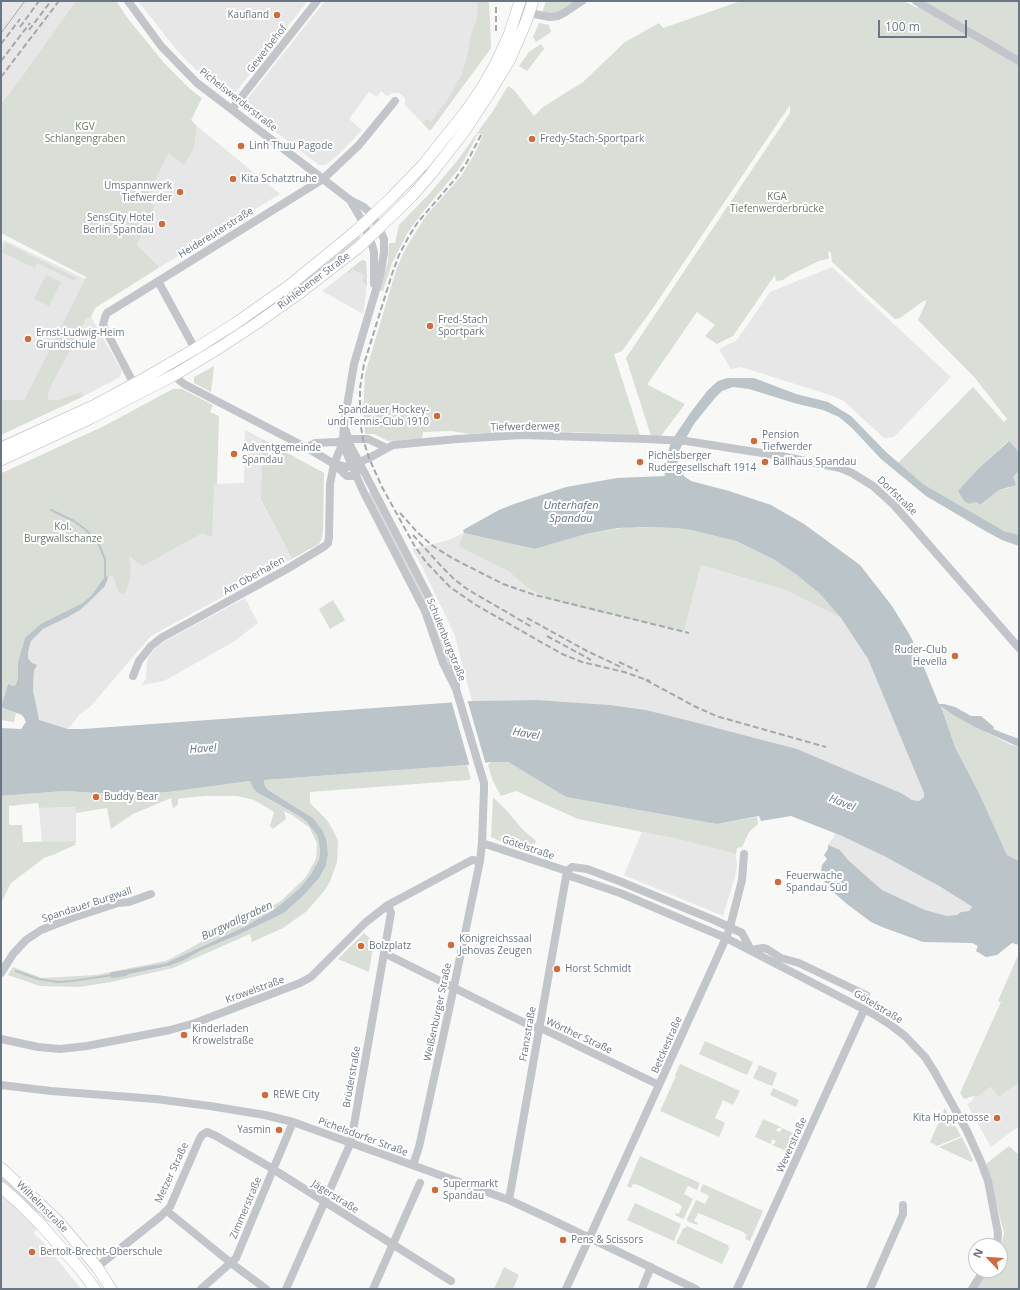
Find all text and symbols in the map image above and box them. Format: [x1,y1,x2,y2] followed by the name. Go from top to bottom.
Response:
[227,9,269,21] place label: Kaufland
[272,10,282,20] marker: Kaufland
[880,12,969,38] scale bar
[885,18,920,35] text: 100 m
[245,23,289,75] street label: Gewerbehof
[197,66,279,134] street label: Pichelswerderstraße
[45,121,125,144] park label: KGV Schlangengraben
[540,133,644,145] place label: Fredy-Stach-Sportpark
[527,134,537,144] marker: Fredy-Stach-Sportpark
[249,140,333,152] place label: Linh Thuu Pagode
[236,141,246,151] marker: Linh Thuu Pagode
[241,173,317,185] place label: Kita Schatztruhe
[228,174,238,184] marker: Kita Schatztruhe
[104,180,172,204] place label: Umspannwerk Tiefwerder
[175,187,185,197] marker: Umspannwerk Tiefwerder
[730,191,824,214] park label: KGA Tiefenwerderbrücke
[176,205,256,261] street label: Heidereuterstraße
[83,212,154,236] place label: SensCity Hotel Berlin Spandau
[157,219,167,229] marker: SensCity Hotel Berlin Spandau
[276,250,352,312] street label: Ruhlebener Straße
[438,314,488,338] place label: Fred-Stach Sportpark
[425,321,435,331] marker: Fred-Stach Sportpark
[36,327,124,350] place label: Ernst-Ludwig-Heim Grundschule
[23,334,33,344] marker: Ernst-Ludwig-Heim Grundschule
[328,404,429,428] place label: Spandauer Hockey- und Tennis-Club 1910
[432,411,442,421] marker: Spandauer Hockey- und Tennis-Club 1910
[490,420,560,434] street label: Tiefwerderweg
[762,429,812,452] place label: Pension Tiefwerder
[749,436,759,446] marker: Pension Tiefwerder
[242,442,321,466] place label: Adventgemeinde Spandau
[229,449,239,459] marker: Adventgemeinde Spandau
[648,450,756,474] place label: Pichelsberger Rudergesellschaft 1914
[773,456,856,468] place label: Ballhaus Spandau
[635,457,645,467] marker: Pichelsberger Rudergesellschaft 1914
[760,457,770,467] marker: Ballhaus Spandau
[875,474,919,518] street label: Dorfstraße
[543,499,599,525] water label: Unterhafen Spandau
[24,521,102,544] park label: Kol. Burgwallschanze
[221,554,287,598] street label: Am Oberhafen
[424,597,468,683] street label: Schulenburgstraße
[895,644,947,668] place label: Ruder-Club Hevella
[950,651,960,661] marker: Ruder-Club Hevella
[512,725,540,743] water label: Havel
[189,741,217,757] water label: Havel
[104,791,158,803] place label: Buddy Bear
[91,792,101,802] marker: Buddy Bear
[827,792,857,814] water label: Havel
[500,833,556,863] street label: Götelstraße
[786,870,847,894] place label: Feuerwache Spandau Süd
[773,877,783,887] marker: Feuerwache Spandau Süd
[41,885,133,925] street label: Spandauer Burgwall
[199,899,275,943] water label: Burgwallgraben
[459,933,532,956] place label: Königreichssaal Jehovas Zeugen
[369,940,411,952] place label: Bolzplatz
[446,940,456,950] marker: Königreichssaal Jehovas Zeugen
[356,941,366,951] marker: Bolzplatz
[422,962,454,1062] street label: Weißenburger Straße
[565,963,631,975] place label: Horst Schmidt
[552,964,562,974] marker: Horst Schmidt
[224,974,286,1006] street label: Krowelstraße
[851,988,905,1026] street label: Götelstraße
[517,1006,539,1062] street label: Franzstraße
[544,1015,614,1057] street label: Wörther Straße
[649,1015,685,1075] street label: Betckestraße
[192,1023,254,1046] place label: Kinderladen Krowelstraße
[179,1030,189,1040] marker: Kinderladen Krowelstraße
[341,1045,363,1109] street label: Brüderstraße
[273,1089,320,1101] place label: REWE City
[260,1090,270,1100] marker: REWE City
[913,1112,989,1124] place label: Kita Hoppetosse
[992,1113,1002,1123] marker: Kita Hoppetosse
[316,1115,410,1159] street label: Pichelsdorfer Straße
[774,1115,810,1175] street label: Weverstraße
[237,1124,271,1136] place label: Yasmin
[274,1125,284,1135] marker: Yasmin
[153,1141,191,1205] street label: Metzer Straße
[228,1175,264,1241] street label: Zimmerstraße
[309,1178,361,1216] street label: Jägerstraße
[443,1178,498,1202] place label: Supermarkt Spandau
[14,1179,70,1235] street label: Wilhelmstraße
[430,1185,440,1195] marker: Supermarkt Spandau
[571,1234,643,1246] place label: Pens & Scissors
[558,1235,568,1245] marker: Pens & Scissors
[968,1238,1008,1278] north arrow
[40,1246,162,1258] place label: Bertolt-Brecht-Oberschule
[969,1246,986,1260] text: N
[27,1247,37,1257] marker: Bertolt-Brecht-Oberschule

